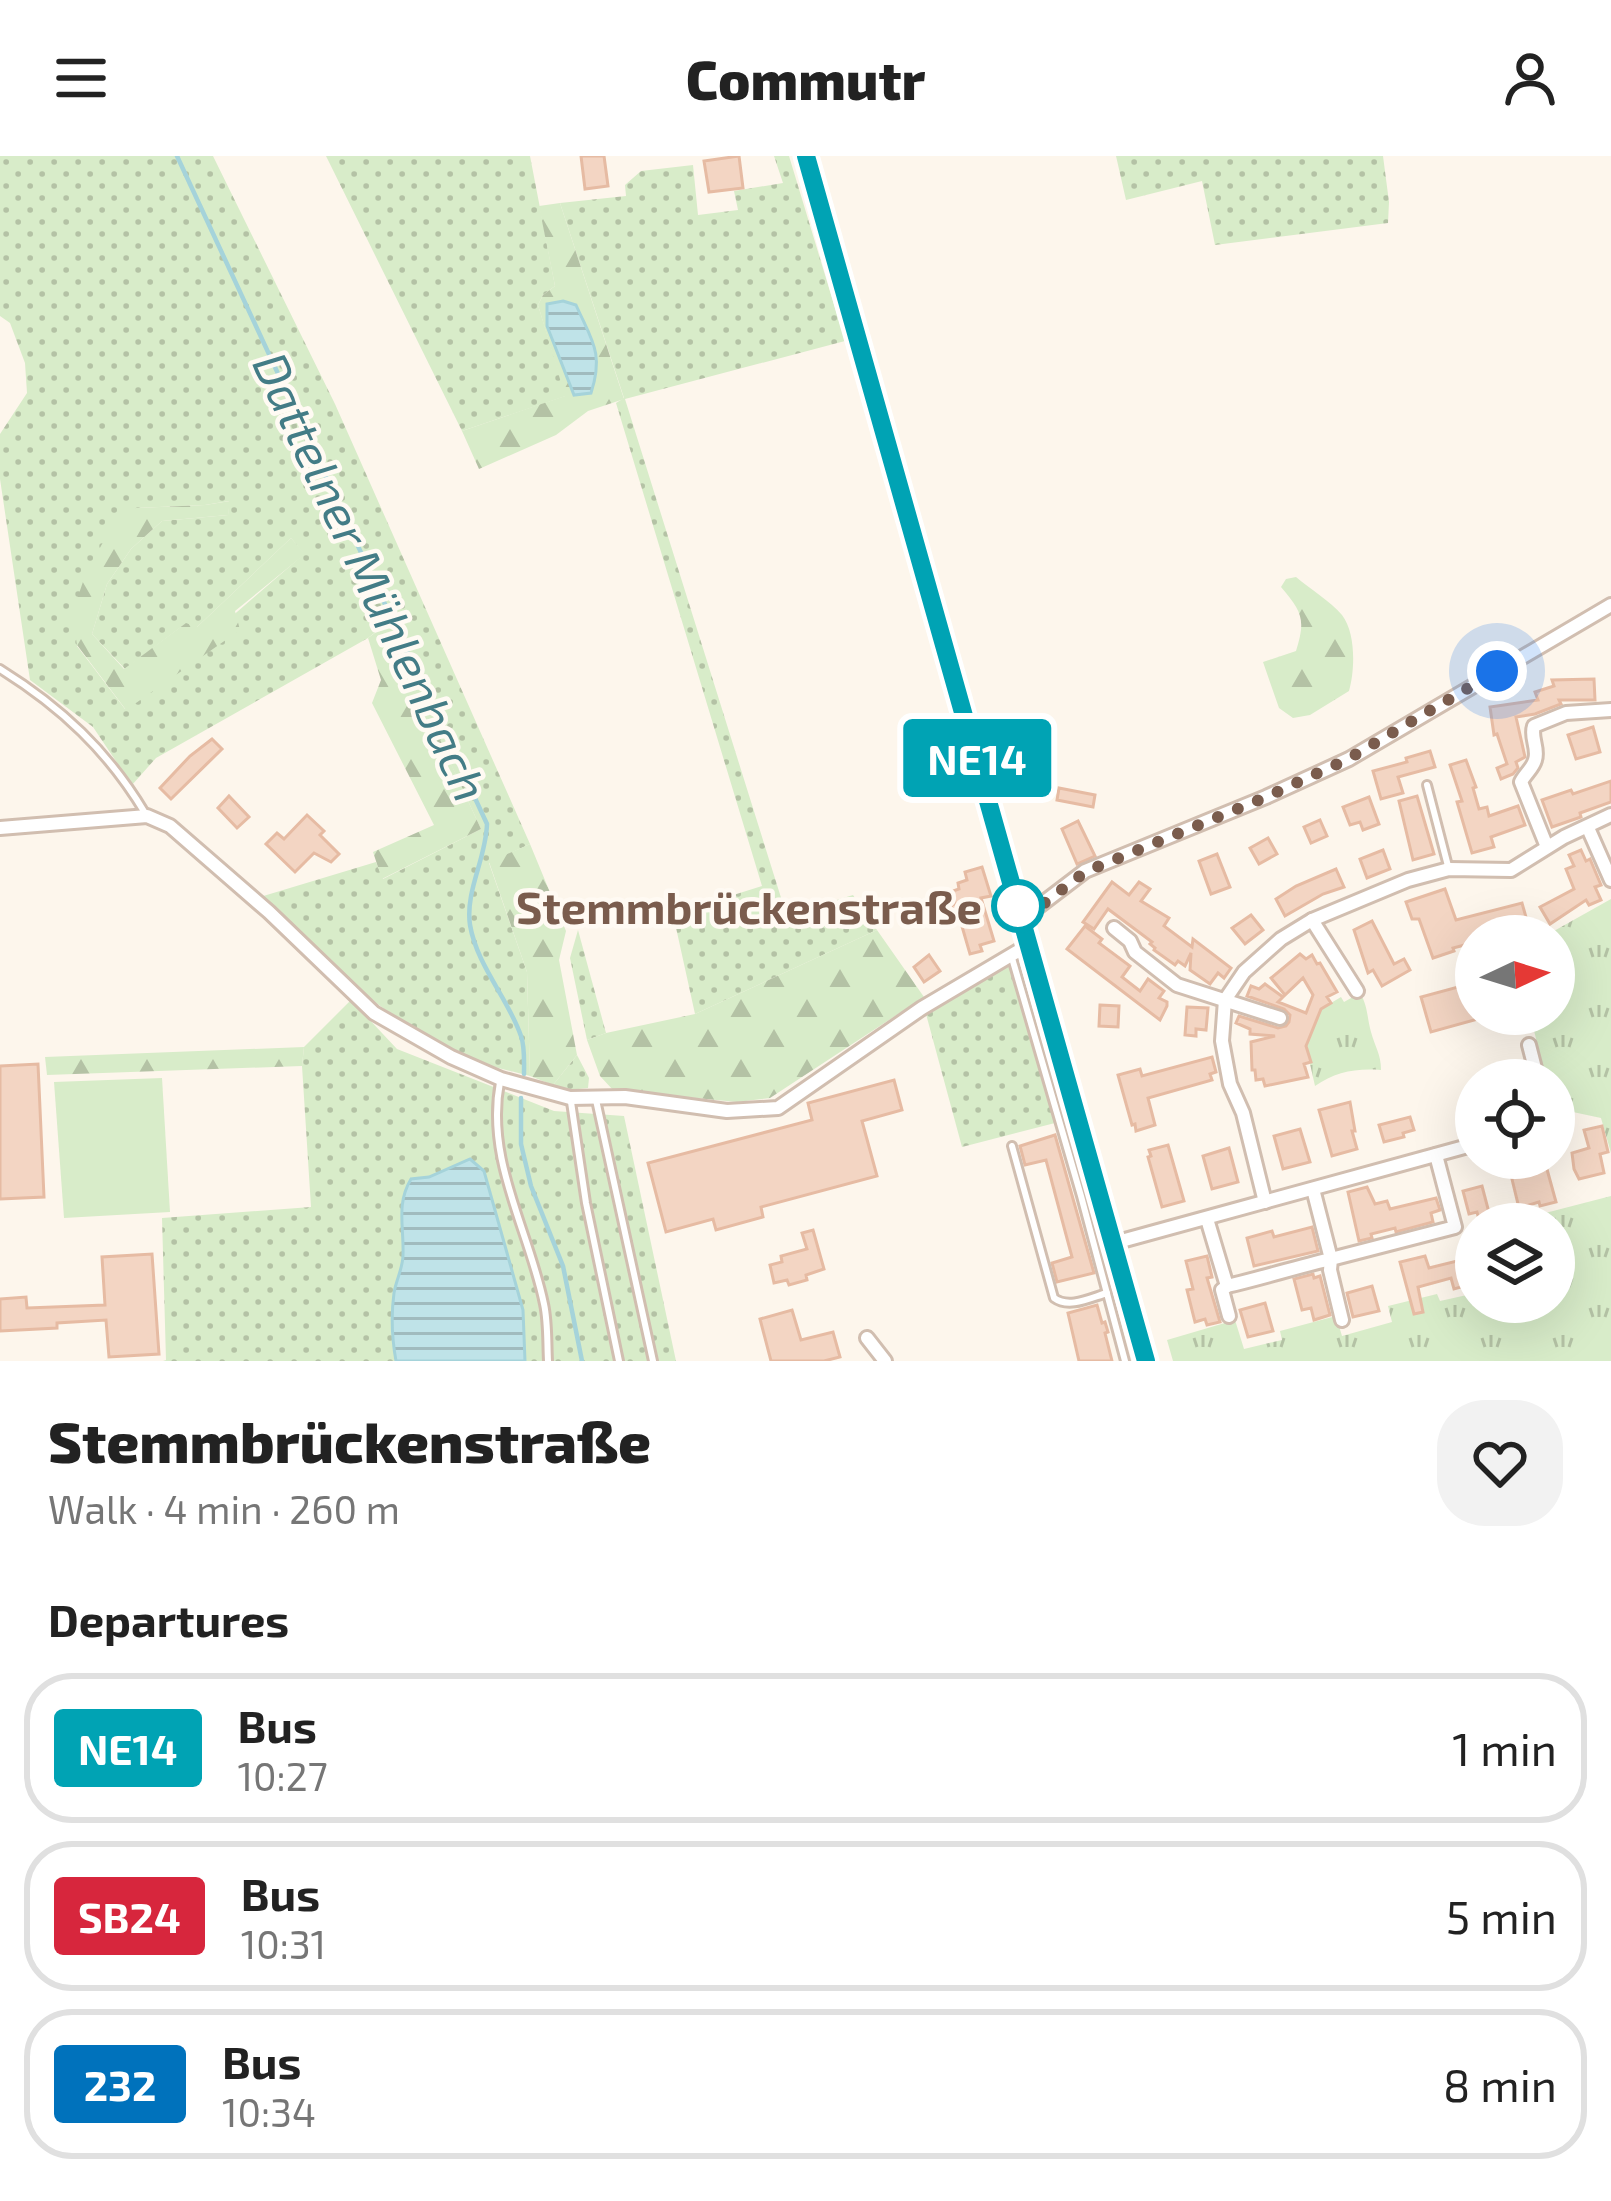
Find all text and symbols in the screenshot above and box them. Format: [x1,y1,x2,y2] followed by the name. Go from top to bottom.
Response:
[48,45,114,111] icon: menu
[1497,45,1563,111] icon: person
[686,46,925,111] text: Commutr
[243,342,501,810] water label: Dattelner Mühlenbach
[1467,641,1527,701] your location
[893,719,1061,797] line badge: NE14
[927,733,1027,783] text: NE14
[516,879,982,933] place label: Stemmbrückenstraße
[993,881,1043,931] marker: Stemmbrückenstraße
[1455,915,1575,1035] north arrow
[1455,915,1575,1323] map controls
[1455,1059,1575,1179] button: locate
[1455,1203,1575,1323] button: layers
[1437,1400,1563,1526] button: heart
[48,1406,651,1474] text: Stemmbrückenstraße
[48,1485,400,1532] text: Walk · 4 min · 260 m
[48,1592,289,1646] text: Departures
[238,1698,317,1752] text: Bus
[1452,1721,1557,1775] text: 1 min
[78,1723,178,1773] text: NE14
[238,1752,328,1799] text: 10:27
[241,1866,320,1920] text: Bus
[1446,1889,1557,1943] text: 5 min
[78,1891,181,1941] text: SB24
[241,1920,326,1967] text: 10:31
[222,2034,301,2088] text: Bus
[1443,2057,1557,2111] text: 8 min
[84,2059,156,2109] text: 232
[222,2088,316,2135] text: 10:34

